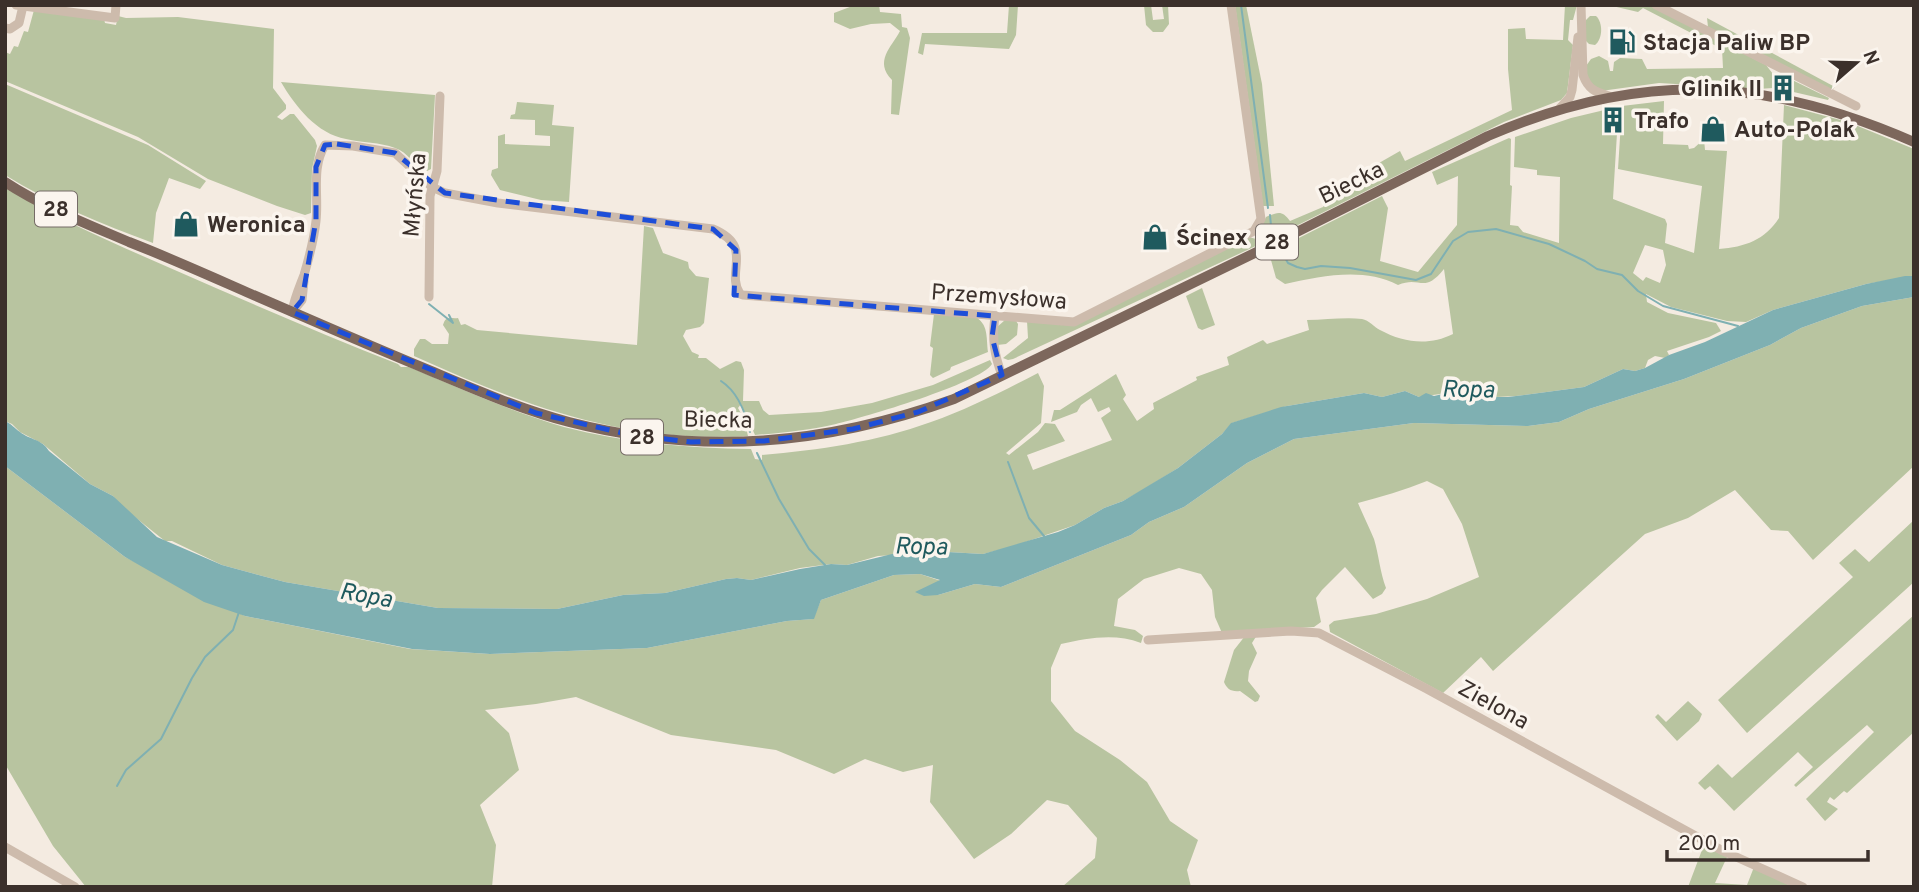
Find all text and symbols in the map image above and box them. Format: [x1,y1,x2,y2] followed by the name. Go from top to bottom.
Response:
[1607,27,1637,57] fuel station icon: Stacja Paliw BP
[1821,28,1891,98] north arrow
[1643,30,1810,59] place label: Stacja Paliw BP
[1856,47,1884,68] text: N
[1768,73,1798,103] building icon: Glinik II
[1681,76,1762,105] place label: Glinik II
[1598,105,1628,135] building icon: Trafo
[1634,108,1689,137] place label: Trafo
[1698,114,1728,144] shop icon: Auto-Polak
[1734,117,1856,146] place label: Auto-Polak
[398,152,435,238] street label: Młyńska
[1315,156,1389,212] street label: Biecka
[35,192,77,227] road number: 28
[171,209,201,239] shop icon: Weronica
[207,212,305,241] place label: Weronica
[1140,222,1170,252] shop icon: Ścinex
[1176,223,1248,254] place label: Ścinex
[1256,224,1298,260] road number: 28
[930,279,1068,318] street label: Przemysłowa
[1441,376,1495,406] water label: Ropa
[683,406,753,437] street label: Biecka
[621,420,663,454] road number: 28
[894,533,948,563] water label: Ropa
[337,578,395,616] water label: Ropa
[1452,675,1534,738] street label: Zielona
[1667,818,1868,862] scale bar
[1678,831,1740,858] text: 200 m

